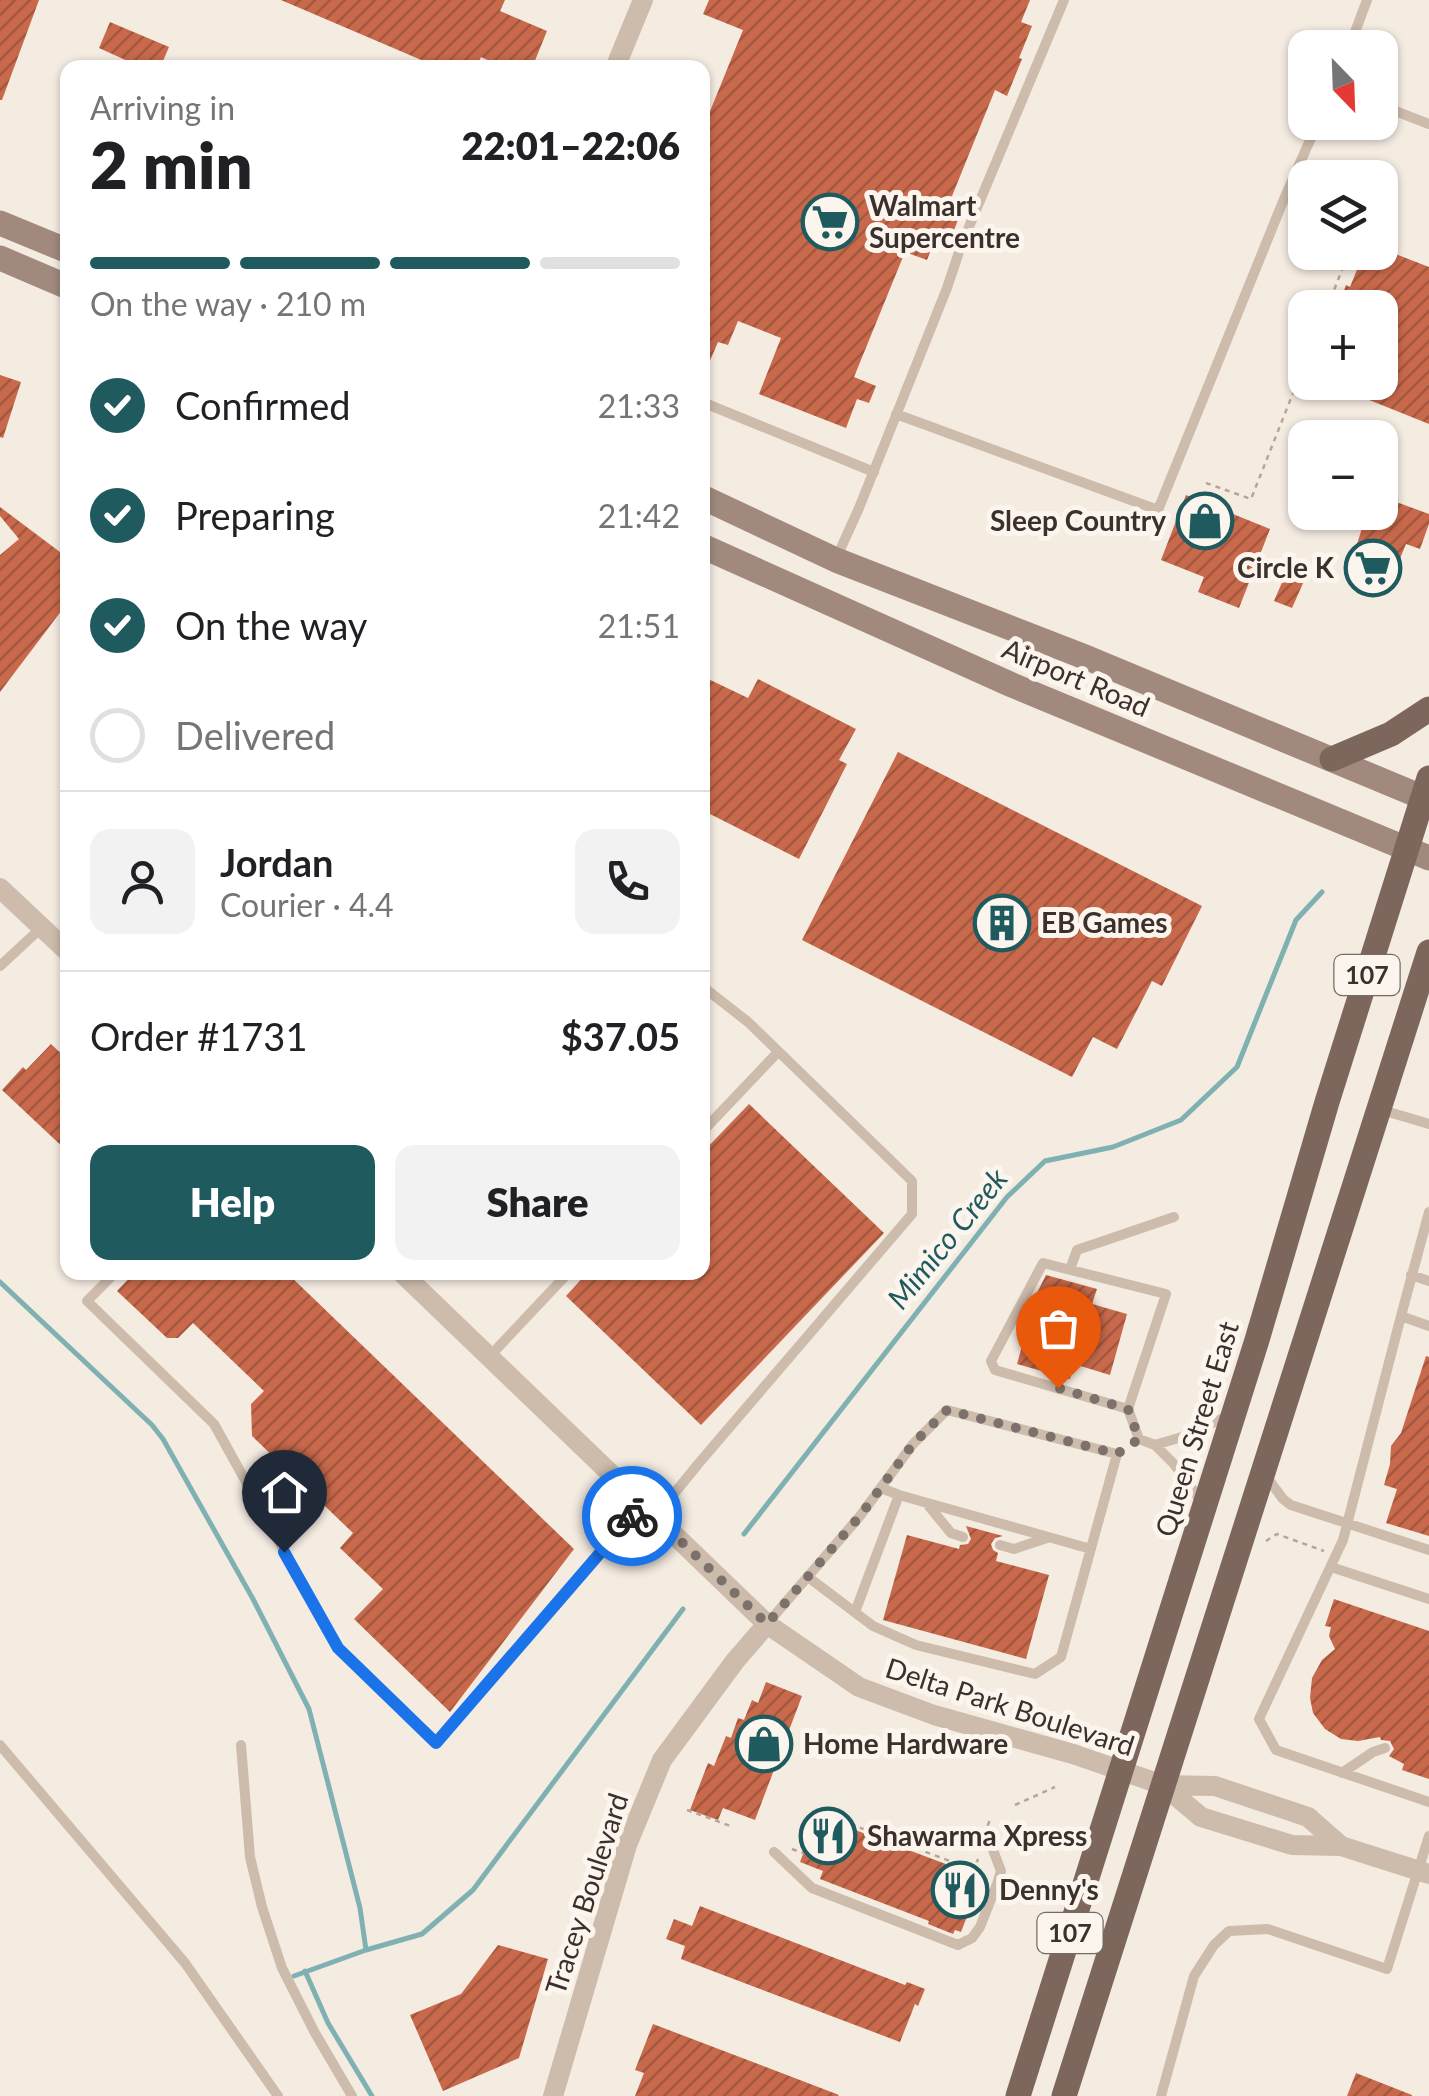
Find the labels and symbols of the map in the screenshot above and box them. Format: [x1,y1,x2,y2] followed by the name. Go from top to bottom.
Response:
[1288,30,1398,140] north arrow
[869,188,1020,254] place label: Walmart Supercentre
[800,192,860,252] supermarket icon: Walmart Supercentre
[1175,491,1235,551] shop icon: Sleep Country
[990,503,1166,537] place label: Sleep Country
[1343,538,1403,598] supermarket icon: Circle K
[1237,550,1335,584] place label: Circle K
[998,631,1155,723] street label: Airport Road
[972,893,1032,953] building icon: EB Games
[1041,905,1168,939] place label: EB Games
[1334,955,1400,995] road number: 107
[879,1160,1014,1315] water label: Mimico Creek
[1016,1286,1101,1389] pin
[1147,1317,1245,1540] street label: Queen Street East
[242,1450,327,1553] pin
[582,1466,682,1566] courier
[882,1650,1139,1762] street label: Delta Park Boulevard
[734,1714,794,1774] shop icon: Home Hardware
[803,1726,1008,1760] place label: Home Hardware
[537,1789,635,1999] street label: Tracey Boulevard
[798,1806,858,1866] restaurant icon: Shawarma Xpress
[867,1818,1087,1852] place label: Shawarma Xpress
[930,1860,990,1920] restaurant icon: Denny's
[999,1872,1099,1906] place label: Denny's
[1038,1913,1102,1953] road number: 107

